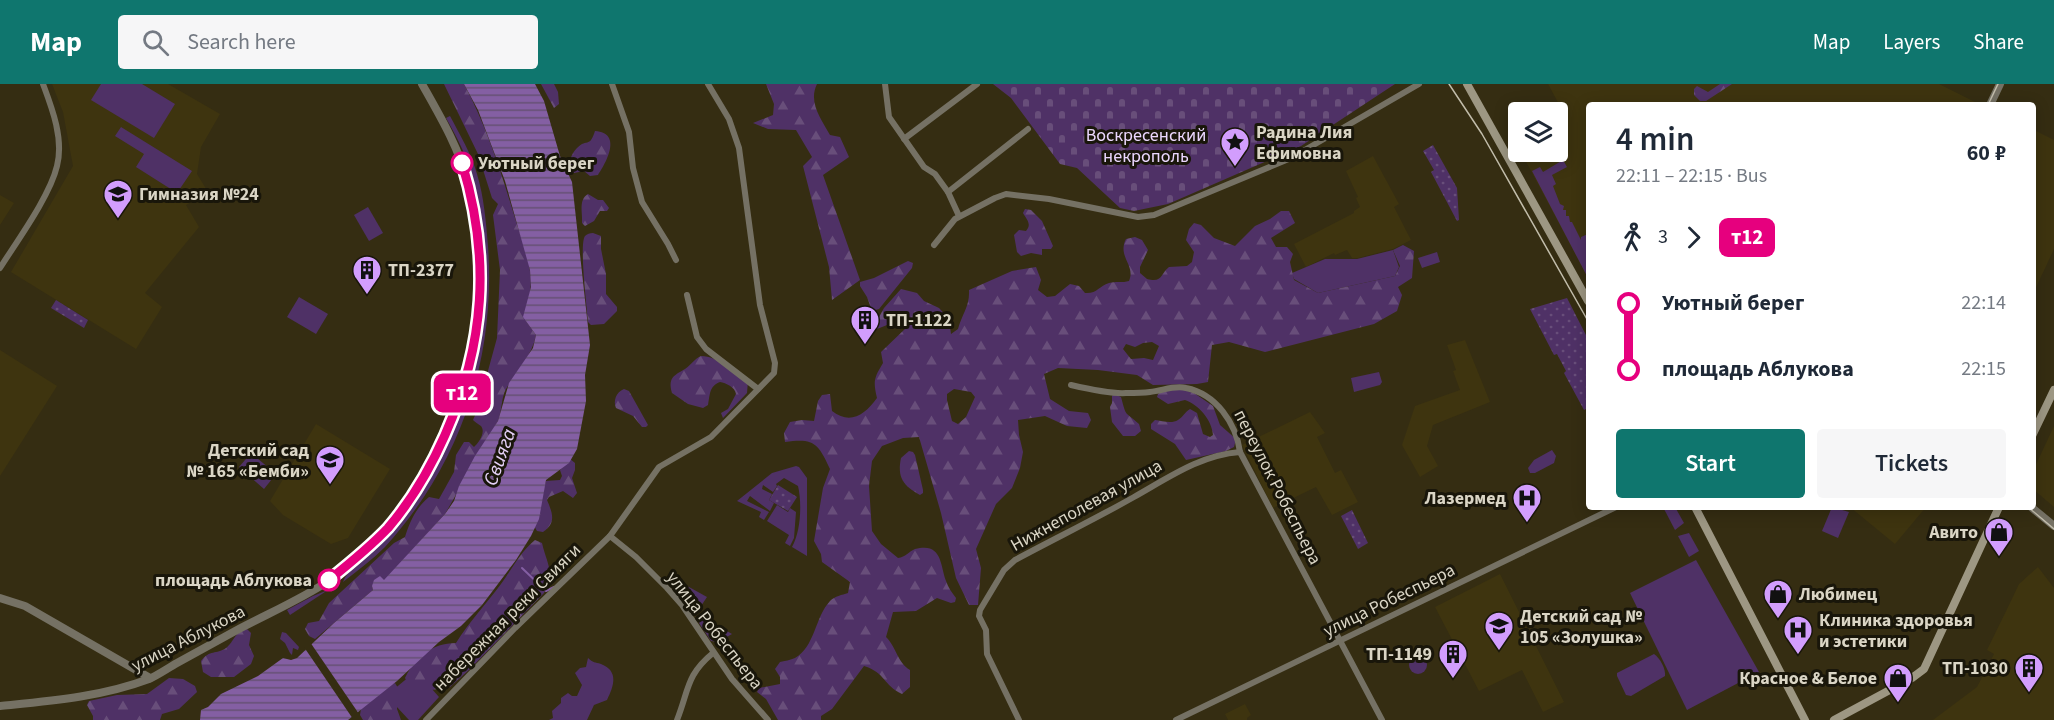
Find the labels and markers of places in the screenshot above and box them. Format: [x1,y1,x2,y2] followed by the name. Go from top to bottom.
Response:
[1256,120,1352,166] place label: Радина Лия Ефимовна
[1219,126,1251,168] place icon: Радина Лия Ефимовна
[478,151,595,176] place label: Уютный берег
[451,152,473,174] marker: Уютный берег
[102,178,134,220] school or university icon: Гимназия №24
[139,182,259,207] place label: Гимназия №24
[351,254,383,296] building icon: ТП-2377
[388,258,454,283] place label: ТП-2377
[849,304,881,346] building icon: ТП-1122
[886,308,952,333] place label: ТП-1122
[186,438,309,484] place label: Детский сад № 165 «Бемби»
[314,444,346,486] school or university icon: Детский сад № 165 «Бемби»
[1511,482,1543,524] hospital icon: Лазермед
[1424,486,1506,511] place label: Лазермед
[1983,516,2015,558] shop icon: Авито
[1928,520,1978,545] place label: Авито
[155,568,312,593] place label: площадь Аблукова
[318,569,340,591] marker: площадь Аблукова
[1762,578,1794,620] shop icon: Любимец
[1798,582,1878,607] place label: Любимец
[1520,604,1643,650] place label: Детский сад № 105 «Золушка»
[1819,608,1973,654] place label: Клиника здоровья и эстетики
[1483,610,1515,652] school or university icon: Детский сад № 105 «Золушка»
[1782,614,1814,656] hospital icon: Клиника здоровья и эстетики
[1437,638,1469,680] building icon: ТП-1149
[1366,642,1432,667] place label: ТП-1149
[2013,652,2045,694] building icon: ТП-1030
[1942,656,2008,681] place label: ТП-1030
[1882,662,1914,704] shop icon: Красное & Белое
[1739,666,1877,691] place label: Красное & Белое

